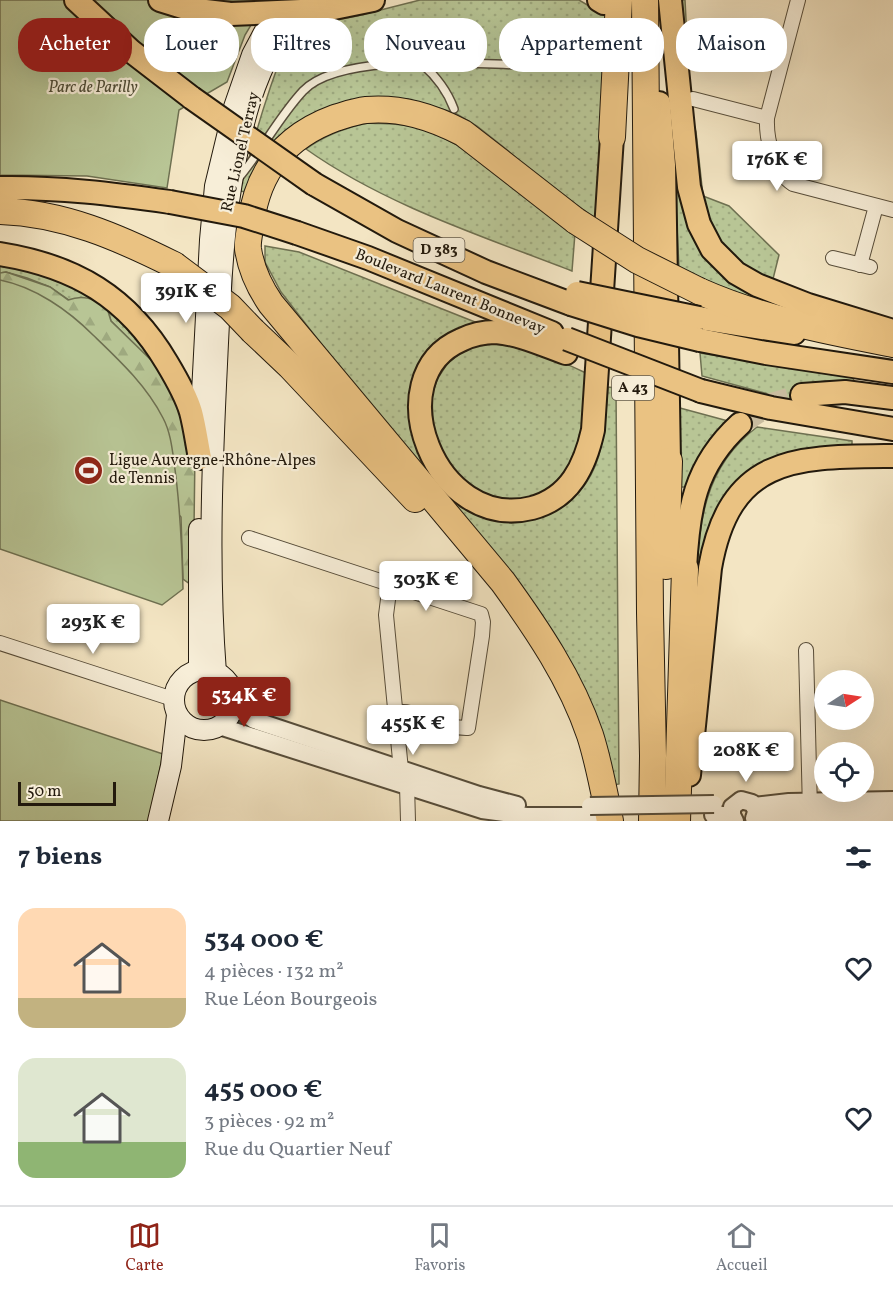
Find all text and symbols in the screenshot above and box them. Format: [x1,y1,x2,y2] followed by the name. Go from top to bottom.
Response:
[18,18,132,72] chip: Acheter
[144,18,239,72] chip: Louer
[251,18,352,72] chip: Filtres
[364,18,487,72] chip: Nouveau
[499,18,664,72] chip: Appartement
[676,18,787,72] chip: Maison
[48,77,138,99] park label: Parc de Parilly
[216,89,266,214] street label: Rue Lionel Terray
[728,141,826,192] pin: 176K €
[746,146,808,174] text: 176K €
[414,238,464,262] road number: D 383
[352,244,549,340] street label: Boulevard Laurent Bonnevay
[137,273,235,324] pin: 391K €
[155,278,217,306] text: 391K €
[612,376,654,400] road number: A 43
[109,450,316,490] place label: Ligue Auvergne-Rhône-Alpes de Tennis
[72,454,104,486] sports icon: Ligue Auvergne-Rhône-Alpes de Tennis
[377,561,475,612] pin: 303K €
[393,566,459,594] text: 303K €
[44,604,142,655] pin: 293K €
[61,609,125,637] text: 293K €
[814,670,874,730] north arrow
[814,670,874,802] map controls
[195,677,293,728] pin: 534K €
[211,682,277,710] text: 534K €
[364,705,462,756] pin: 455K €
[381,710,445,738] text: 455K €
[697,732,795,783] pin: 208K €
[713,737,779,765] text: 208K €
[814,742,874,802] button: locate
[18,779,116,806] scale bar
[27,781,61,803] text: 50 m
[18,839,102,875] text: 7 biens
[842,841,875,874] icon: filters
[204,922,324,958] text: 534 000 €
[66,932,138,1004] icon: home
[842,952,875,985] icon: heart
[204,958,344,986] text: 4 pièces · 132 m²
[204,986,377,1014] text: Rue Léon Bourgeois
[204,1072,323,1108] text: 455 000 €
[66,1082,138,1154] icon: home
[842,1102,875,1135] icon: heart
[204,1108,334,1136] text: 3 pièces · 92 m²
[204,1136,391,1164] text: Rue du Quartier Neuf
[125,1219,164,1277] tab: Carte
[414,1219,465,1277] tab: Favoris
[716,1219,768,1277] tab: Accueil

